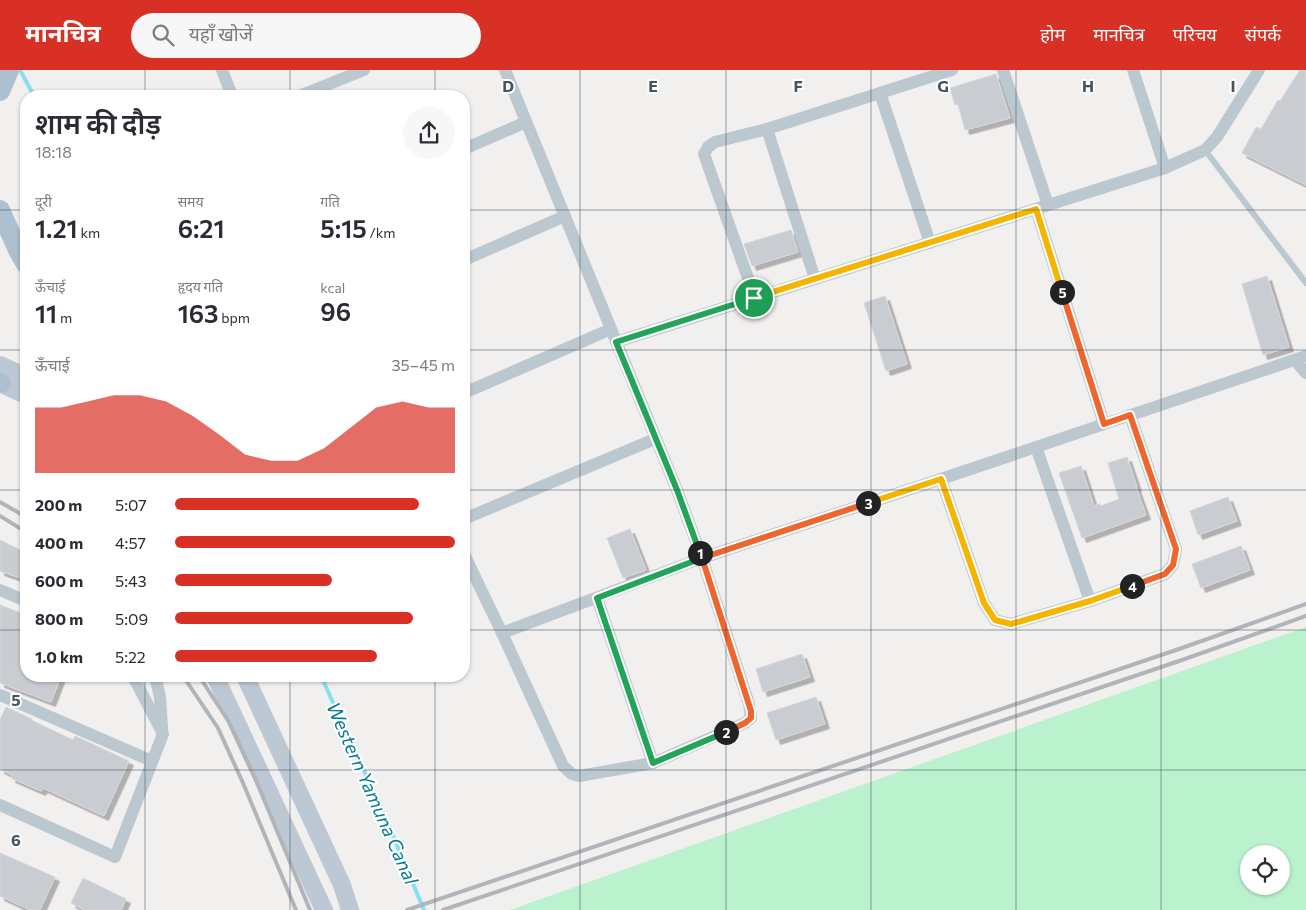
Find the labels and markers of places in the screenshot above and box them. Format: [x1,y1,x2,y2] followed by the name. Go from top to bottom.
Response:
[733,277,775,319] pin
[1050,280,1074,304] pin: 5
[856,490,880,516] pin: 3
[688,540,712,566] pin: 1
[1120,574,1144,598] pin: 4
[714,720,738,744] pin: 2

